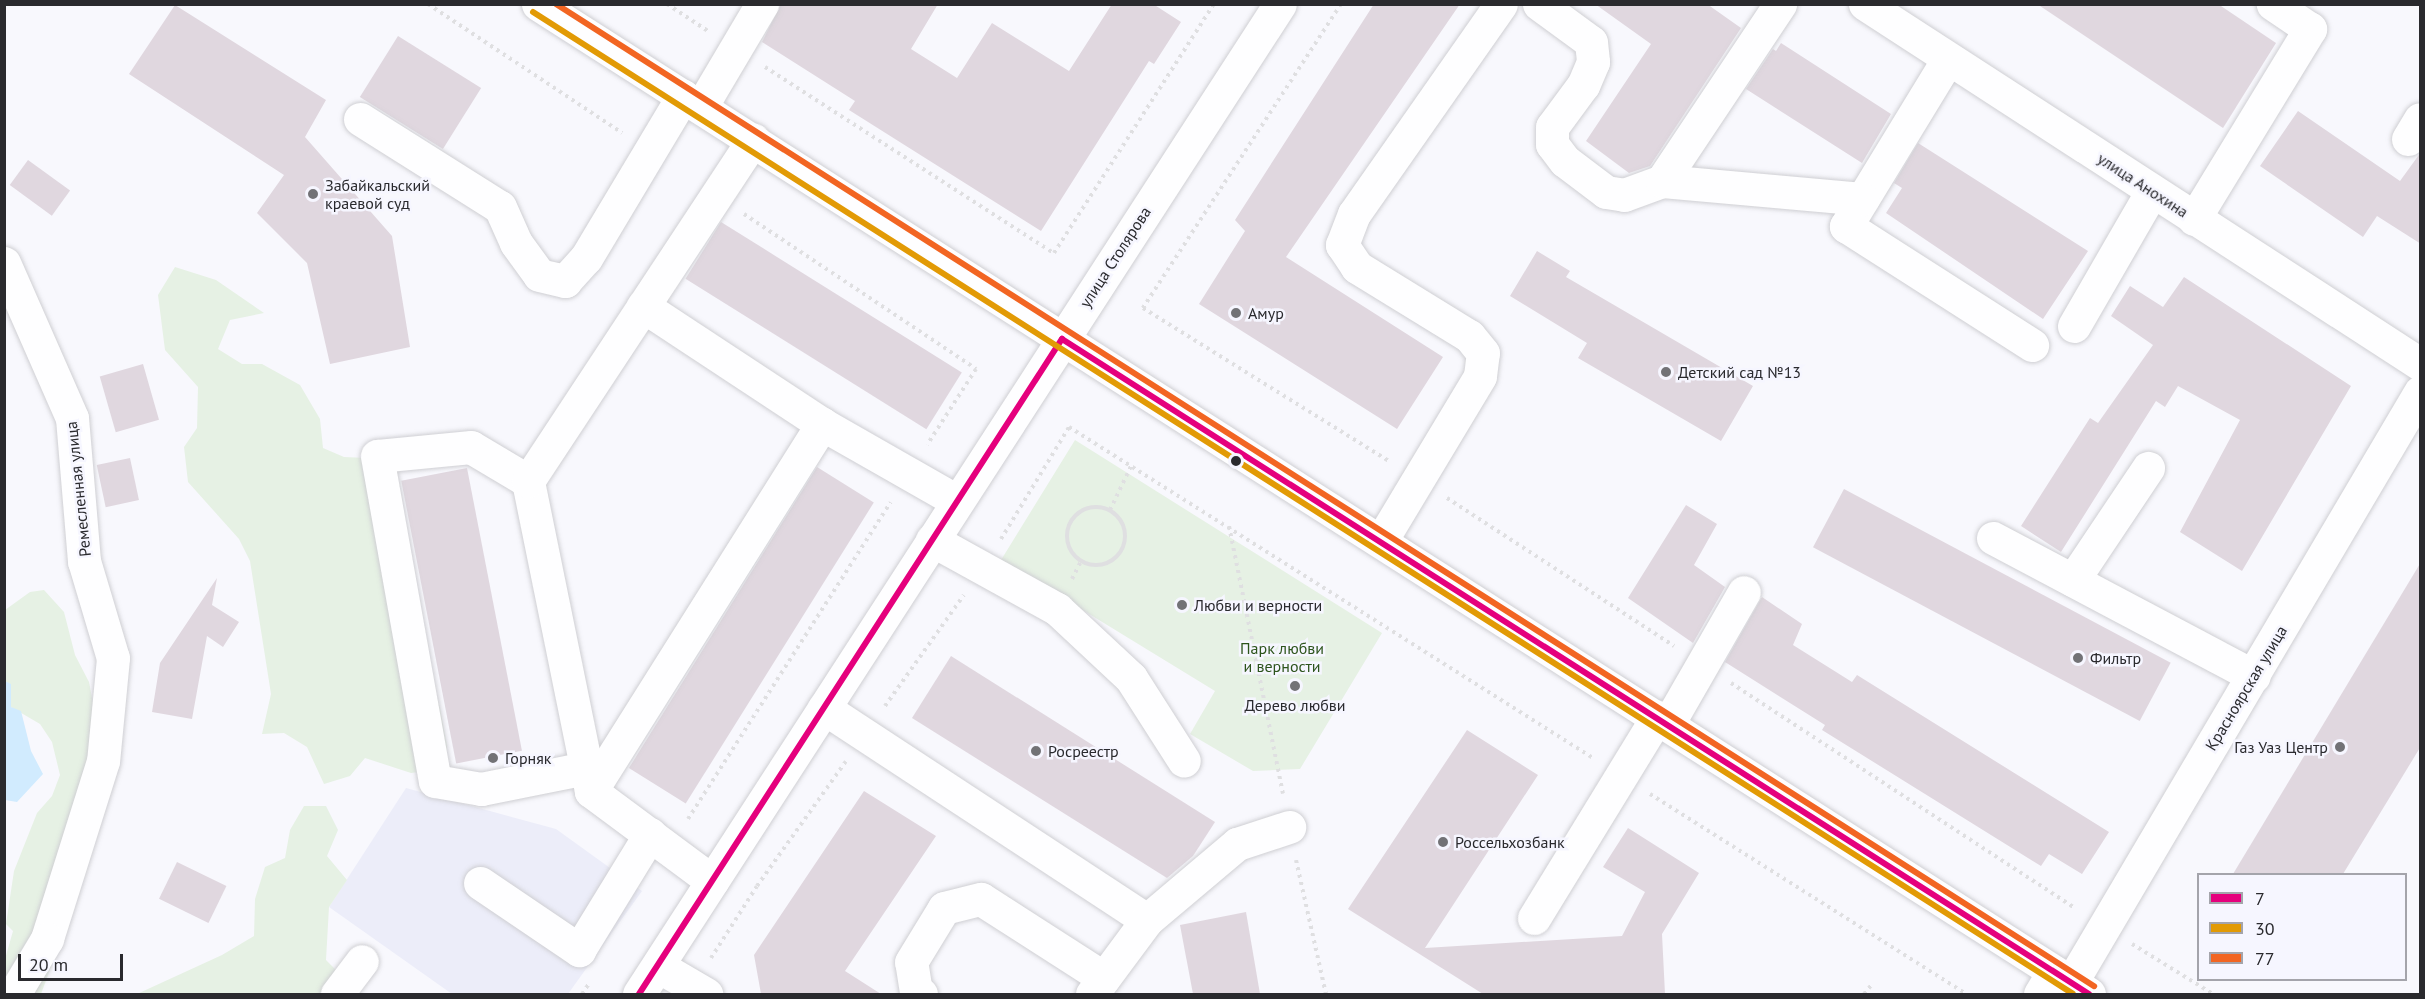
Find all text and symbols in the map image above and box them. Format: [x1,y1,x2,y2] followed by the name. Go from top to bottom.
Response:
[2094,148,2192,222] street label: улица Анохина
[325,175,430,213] place label: Забайкальский краевой суд
[306,187,320,201] marker: Забайкальский краевой суд
[1075,203,1155,311] street label: улица Столярова
[1248,303,1284,323] place label: Амур
[1229,306,1243,320] marker: Амур
[1678,362,1801,382] place label: Детский сад №13
[1659,365,1673,379] marker: Детский сад №13
[61,420,95,558] street label: Ремесленная улица
[1230,455,1242,467] unlabelled marker
[1194,595,1322,615] place label: Любви и верности
[1175,598,1189,612] marker: Любви и верности
[2201,622,2291,754] street label: Красноярская улица
[1240,638,1324,676] park label: Парк любви и верности
[2090,648,2141,668] place label: Фильтр
[2071,651,2085,665] marker: Фильтр
[1288,679,1302,693] marker: Дерево любви
[1245,695,1345,715] place label: Дерево любви
[2234,737,2328,757] place label: Газ Уаз Центр
[2333,740,2347,754] marker: Газ Уаз Центр
[1048,741,1119,761] place label: Росреестр
[1029,744,1043,758] marker: Росреестр
[505,748,551,768] place label: Горняк
[486,751,500,765] marker: Горняк
[1455,832,1565,852] place label: Россельхозбанк
[1436,835,1450,849] marker: Россельхозбанк
[2197,873,2407,981] legend
[2255,887,2265,910] text: 7
[2255,917,2275,940] text: 30
[21,942,126,980] scale bar
[2255,947,2275,970] text: 77
[29,953,68,976] text: 20 m

